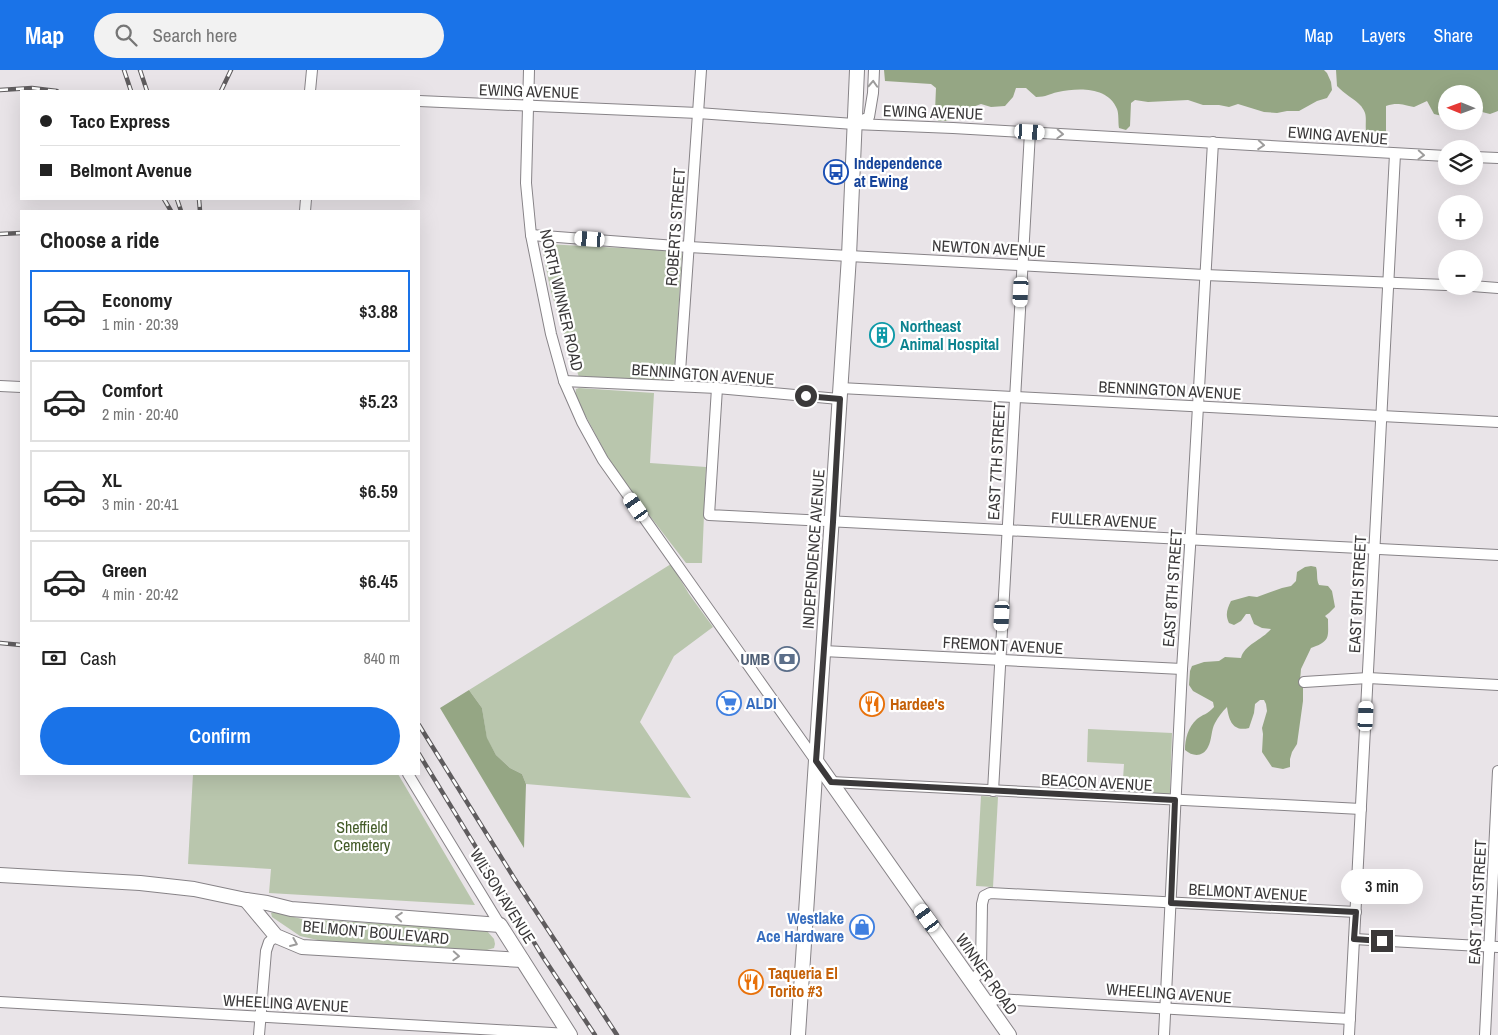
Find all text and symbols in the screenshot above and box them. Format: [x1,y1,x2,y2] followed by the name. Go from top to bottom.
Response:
[94,13,444,58] search box
[25,19,64,51] text: Map
[112,21,140,49] icon: search
[152,22,237,48] text: Search here
[1305,23,1333,48] text: Map
[1361,23,1406,48] text: Layers
[1434,23,1473,48] text: Share
[478,78,580,104] street label: EWING AVENUE
[868,80,879,88] one-way arrow
[1438,85,1482,130] north arrow
[1438,85,1483,295] map controls
[882,99,984,125] street label: EWING AVENUE
[70,108,170,134] text: Taco Express
[1287,121,1389,149] street label: EWING AVENUE
[1014,124,1045,140] car
[1056,128,1064,139] one-way arrow
[1258,140,1266,151] one-way arrow
[1438,140,1483,185] button: layers
[1417,149,1425,160] one-way arrow
[854,152,942,192] place label: Independence at Ewing
[70,157,192,183] text: Belmont Avenue
[823,159,849,185] bus stop icon: Independence at Ewing
[660,167,690,287] street label: ROBERTS STREET
[1438,195,1483,240] button: +
[40,225,159,255] text: Choose a ride
[535,227,589,373] street label: NORTH WINNER ROAD
[574,230,605,248] car
[931,234,1047,262] street label: NEWTON AVENUE
[1438,250,1483,295] button: −
[1012,277,1029,307] car
[102,287,172,313] text: Economy
[42,289,87,334] icon: car
[359,298,398,324] text: $3.88
[102,313,179,335] text: 1 min · 20:39
[900,315,999,355] place label: Northeast Animal Hospital
[869,322,895,348] building icon: Northeast Animal Hospital
[631,358,775,390] street label: BENNINGTON AVENUE
[1098,375,1242,405] street label: BENNINGTON AVENUE
[102,377,163,403] text: Comfort
[42,379,87,424] icon: car
[795,385,817,407] route start
[359,388,398,414] text: $5.23
[982,402,1010,520] street label: EAST 7TH STREET
[102,403,179,425] text: 2 min · 20:40
[102,467,122,493] text: XL
[796,468,830,630] street label: INDEPENDENCE AVENUE
[42,469,87,514] icon: car
[359,478,398,504] text: $6.59
[621,490,650,524] car
[102,493,179,515] text: 3 min · 20:41
[1050,506,1158,534] street label: FULLER AVENUE
[1157,528,1187,648] street label: EAST 8TH STREET
[1343,535,1371,653] street label: EAST 9TH STREET
[102,557,147,583] text: Green
[42,559,87,604] icon: car
[359,568,398,594] text: $6.45
[102,583,179,605] text: 4 min · 20:42
[993,601,1010,631] car
[942,631,1064,659] street label: FREMONT AVENUE
[40,644,68,672] icon: cash
[80,645,116,671] text: Cash
[774,646,800,672] bank icon: UMB
[364,647,400,669] text: 840 m
[740,648,770,670] place label: UMB
[716,690,742,716] supermarket icon: ALDI
[859,691,885,717] restaurant icon: Hardee's
[746,692,777,714] place label: ALDI
[890,693,945,715] place label: Hardee's
[1357,701,1374,731] car
[40,707,400,765] button: Confirm
[1041,768,1153,796] street label: BEACON AVENUE
[334,816,391,856] park label: Sheffield Cemetery
[1463,839,1491,965] street label: EAST 10TH STREET
[465,845,541,947] street label: WILSON AVENUE
[1341,868,1423,904] callout: 3 min
[1365,875,1399,897] text: 3 min
[1188,878,1308,906] street label: BELMONT AVENUE
[912,901,941,935] car
[756,907,844,947] place label: Westlake Ace Hardware
[395,912,403,923] one-way arrow
[849,914,875,940] shop icon: Westlake Ace Hardware
[302,915,450,949] street label: BELMONT BOULEVARD
[951,929,1023,1019] street label: WINNER ROAD
[1371,930,1393,952] route end
[289,937,298,948] one-way arrow
[452,951,460,962] one-way arrow
[768,962,838,1002] place label: Taqueria El Torito #3
[738,969,764,995] restaurant icon: Taqueria El Torito #3
[1105,978,1233,1008] street label: WHEELING AVENUE
[223,989,349,1017] street label: WHEELING AVENUE

